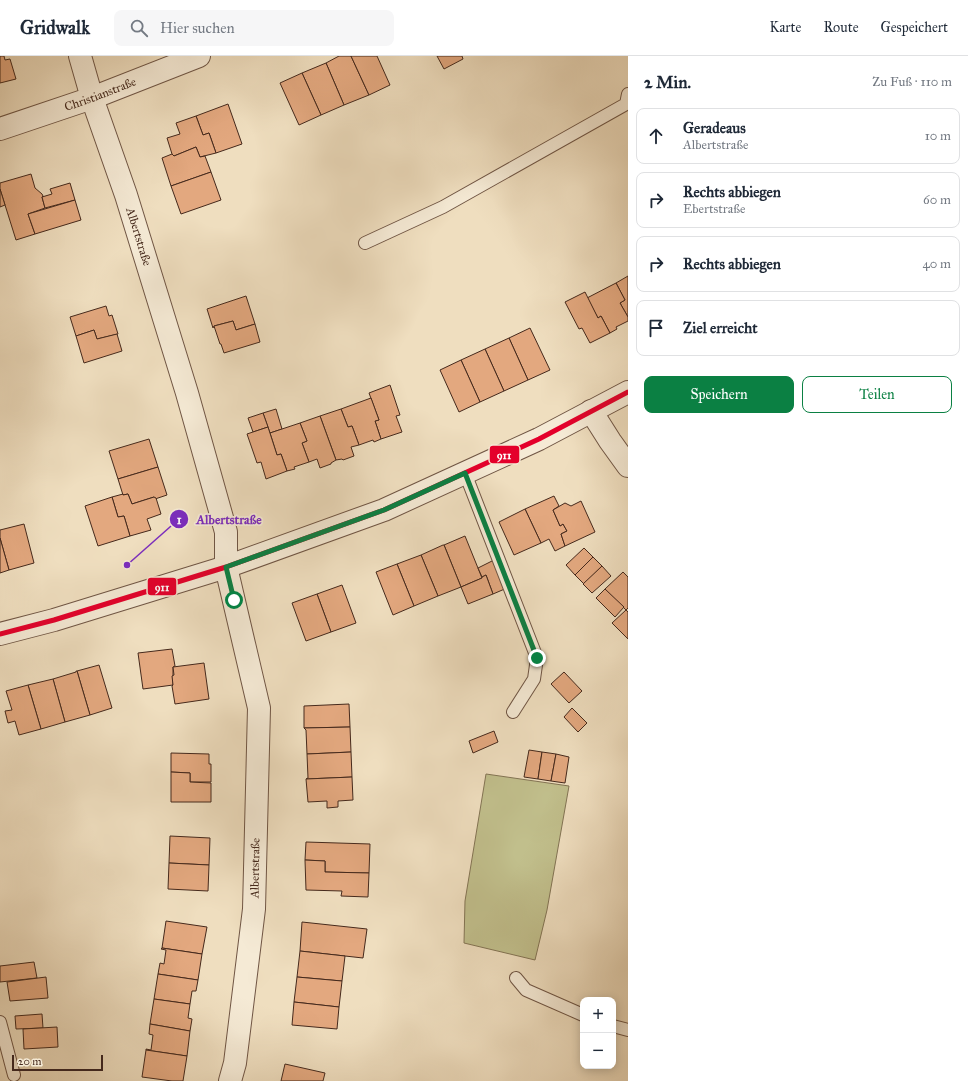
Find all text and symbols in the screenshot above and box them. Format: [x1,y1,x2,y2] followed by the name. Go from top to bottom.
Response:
[114,10,394,46] search box
[20,16,90,39] text: Gridwalk
[128,17,150,39] icon: search
[160,19,235,37] text: Hier suchen
[769,19,801,36] text: Karte
[823,19,859,36] text: Route
[881,19,948,36] text: Gespeichert
[644,72,691,93] text: 2 Min.
[62,74,138,114] street label: Christianstraße
[872,74,952,90] text: Zu Fuß · 110 m
[683,119,746,137] text: Geradeaus
[645,125,667,147] icon: ahead
[925,128,951,144] text: 10 m
[683,137,748,153] text: Albertstraße
[683,183,781,201] text: Rechts abbiegen
[645,189,667,211] icon: right
[923,192,951,208] text: 60 m
[683,201,745,217] text: Ebertstraße
[123,205,154,268] street label: Albertstraße
[645,253,667,275] icon: right
[683,255,781,273] text: Rechts abbiegen
[922,256,951,272] text: 40 m
[645,317,667,339] icon: arrive
[683,319,758,337] text: Ziel erreicht
[644,376,794,413] button: Speichern
[802,376,952,413] button: Teilen
[489,445,520,464] line badge: 911
[497,449,512,463] text: 911
[169,507,270,532] callout: Albertstraße
[195,512,262,528] text: Albertstraße
[177,513,182,527] text: 1
[147,577,177,596] line badge: 911
[155,581,170,595] text: 911
[225,591,243,609] route start
[528,649,546,667] route end
[247,838,263,899] street label: Albertstraße
[580,997,616,1069] map controls
[580,997,616,1033] button: +
[580,1033,616,1069] button: −
[12,1053,103,1072] scale bar
[18,1055,41,1068] text: 20 m

